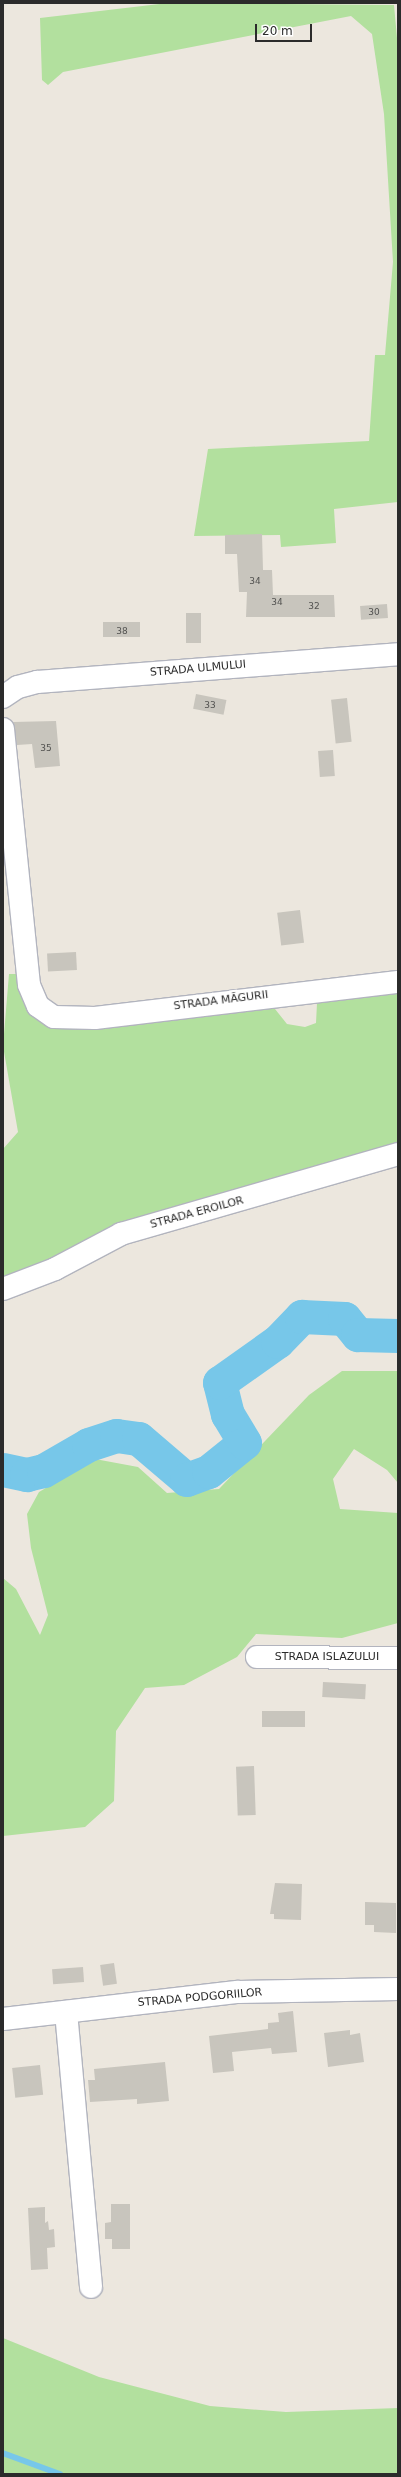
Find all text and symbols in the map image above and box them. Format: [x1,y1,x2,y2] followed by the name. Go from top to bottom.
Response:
[257,16,314,42] scale bar
[262,24,293,38] text: 20 m
[249,576,261,586] house number: 34
[271,597,283,607] house number: 34
[308,601,320,611] house number: 32
[368,607,380,617] house number: 30
[116,626,128,636] house number: 38
[149,658,247,680] street label: STRADA ULMULUI
[204,700,216,710] house number: 33
[40,743,52,753] house number: 35
[173,989,269,1013] street label: STRADA MĂGURII
[149,1194,245,1232] street label: STRADA EROILOR
[275,1650,379,1664] street label: STRADA ISLAZULUI
[137,1986,263,2010] street label: STRADA PODGORIILOR

